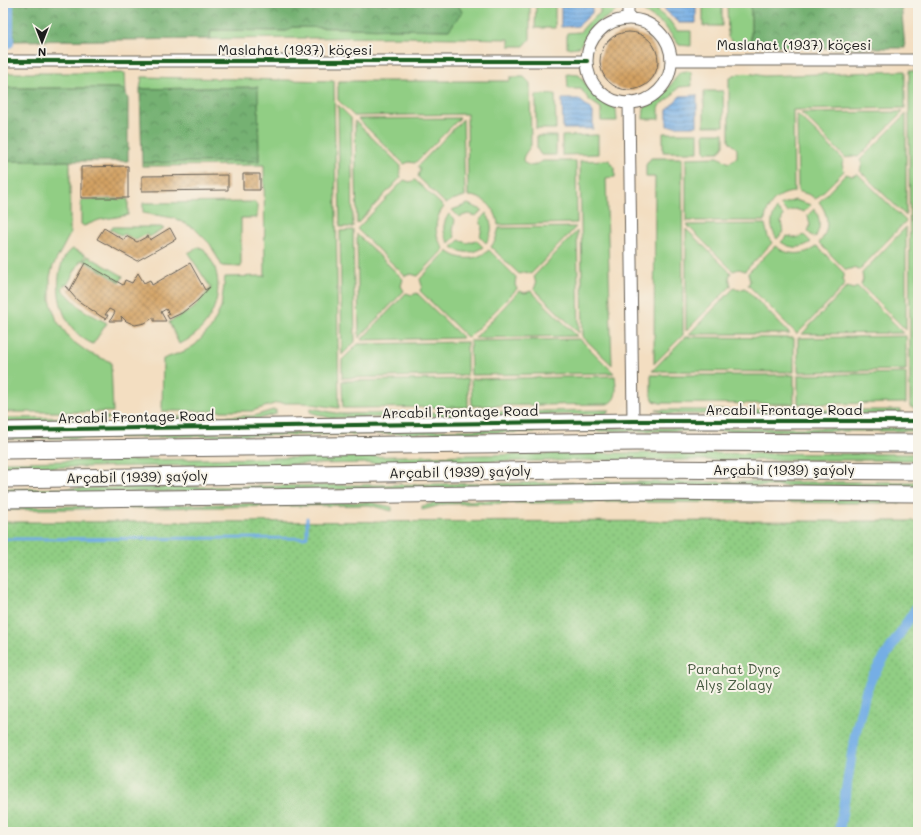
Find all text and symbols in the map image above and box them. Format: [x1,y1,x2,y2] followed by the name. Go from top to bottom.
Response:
[22,22,62,62] north arrow
[717,35,871,54] street label: Maslahat (1937) köçesi
[218,40,372,59] street label: Maslahat (1937) köçesi
[38,45,46,60] text: N
[706,400,863,419] street label: Arcabil Frontage Road
[381,401,539,422] street label: Arcabil Frontage Road
[57,406,215,427] street label: Arcabil Frontage Road
[713,460,855,479] street label: Arçabil (1939) şaýoly
[389,461,531,482] street label: Arçabil (1939) şaýoly
[66,466,208,487] street label: Arçabil (1939) şaýoly
[687,659,781,694] park label: Parahat Dynç Alyş Zolagy

